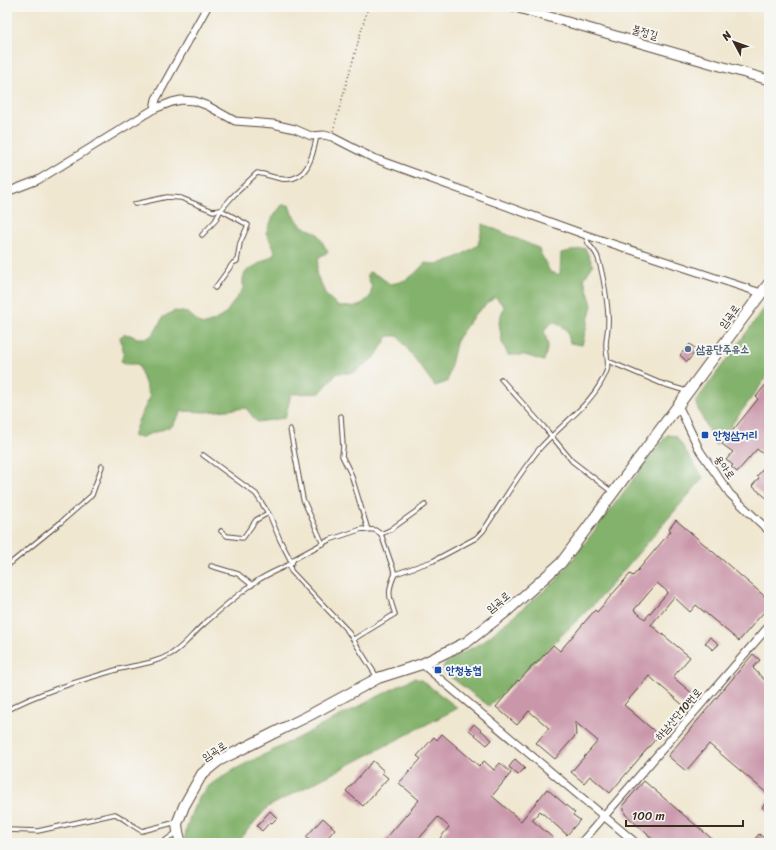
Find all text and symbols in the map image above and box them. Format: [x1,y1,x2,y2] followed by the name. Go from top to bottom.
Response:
[629,20,660,45] street label: 불정길
[714,22,754,62] north arrow
[717,26,737,46] text: N
[714,300,745,333] street label: 임곡로
[696,340,749,359] place label: 삼공단주유소
[683,344,693,354] marker: 삼공단주유소
[713,426,757,445] place label: 안청삼거리
[700,430,710,440] marker: 안청삼거리
[709,451,740,484] street label: 용아로
[482,587,515,618] street label: 임곡로
[446,661,482,680] place label: 안청농협
[433,665,443,675] marker: 안청농협
[650,684,707,745] street label: 하남산단10번로
[198,736,231,767] street label: 임곡로
[626,802,743,828] scale bar
[632,805,665,827] text: 100 m

